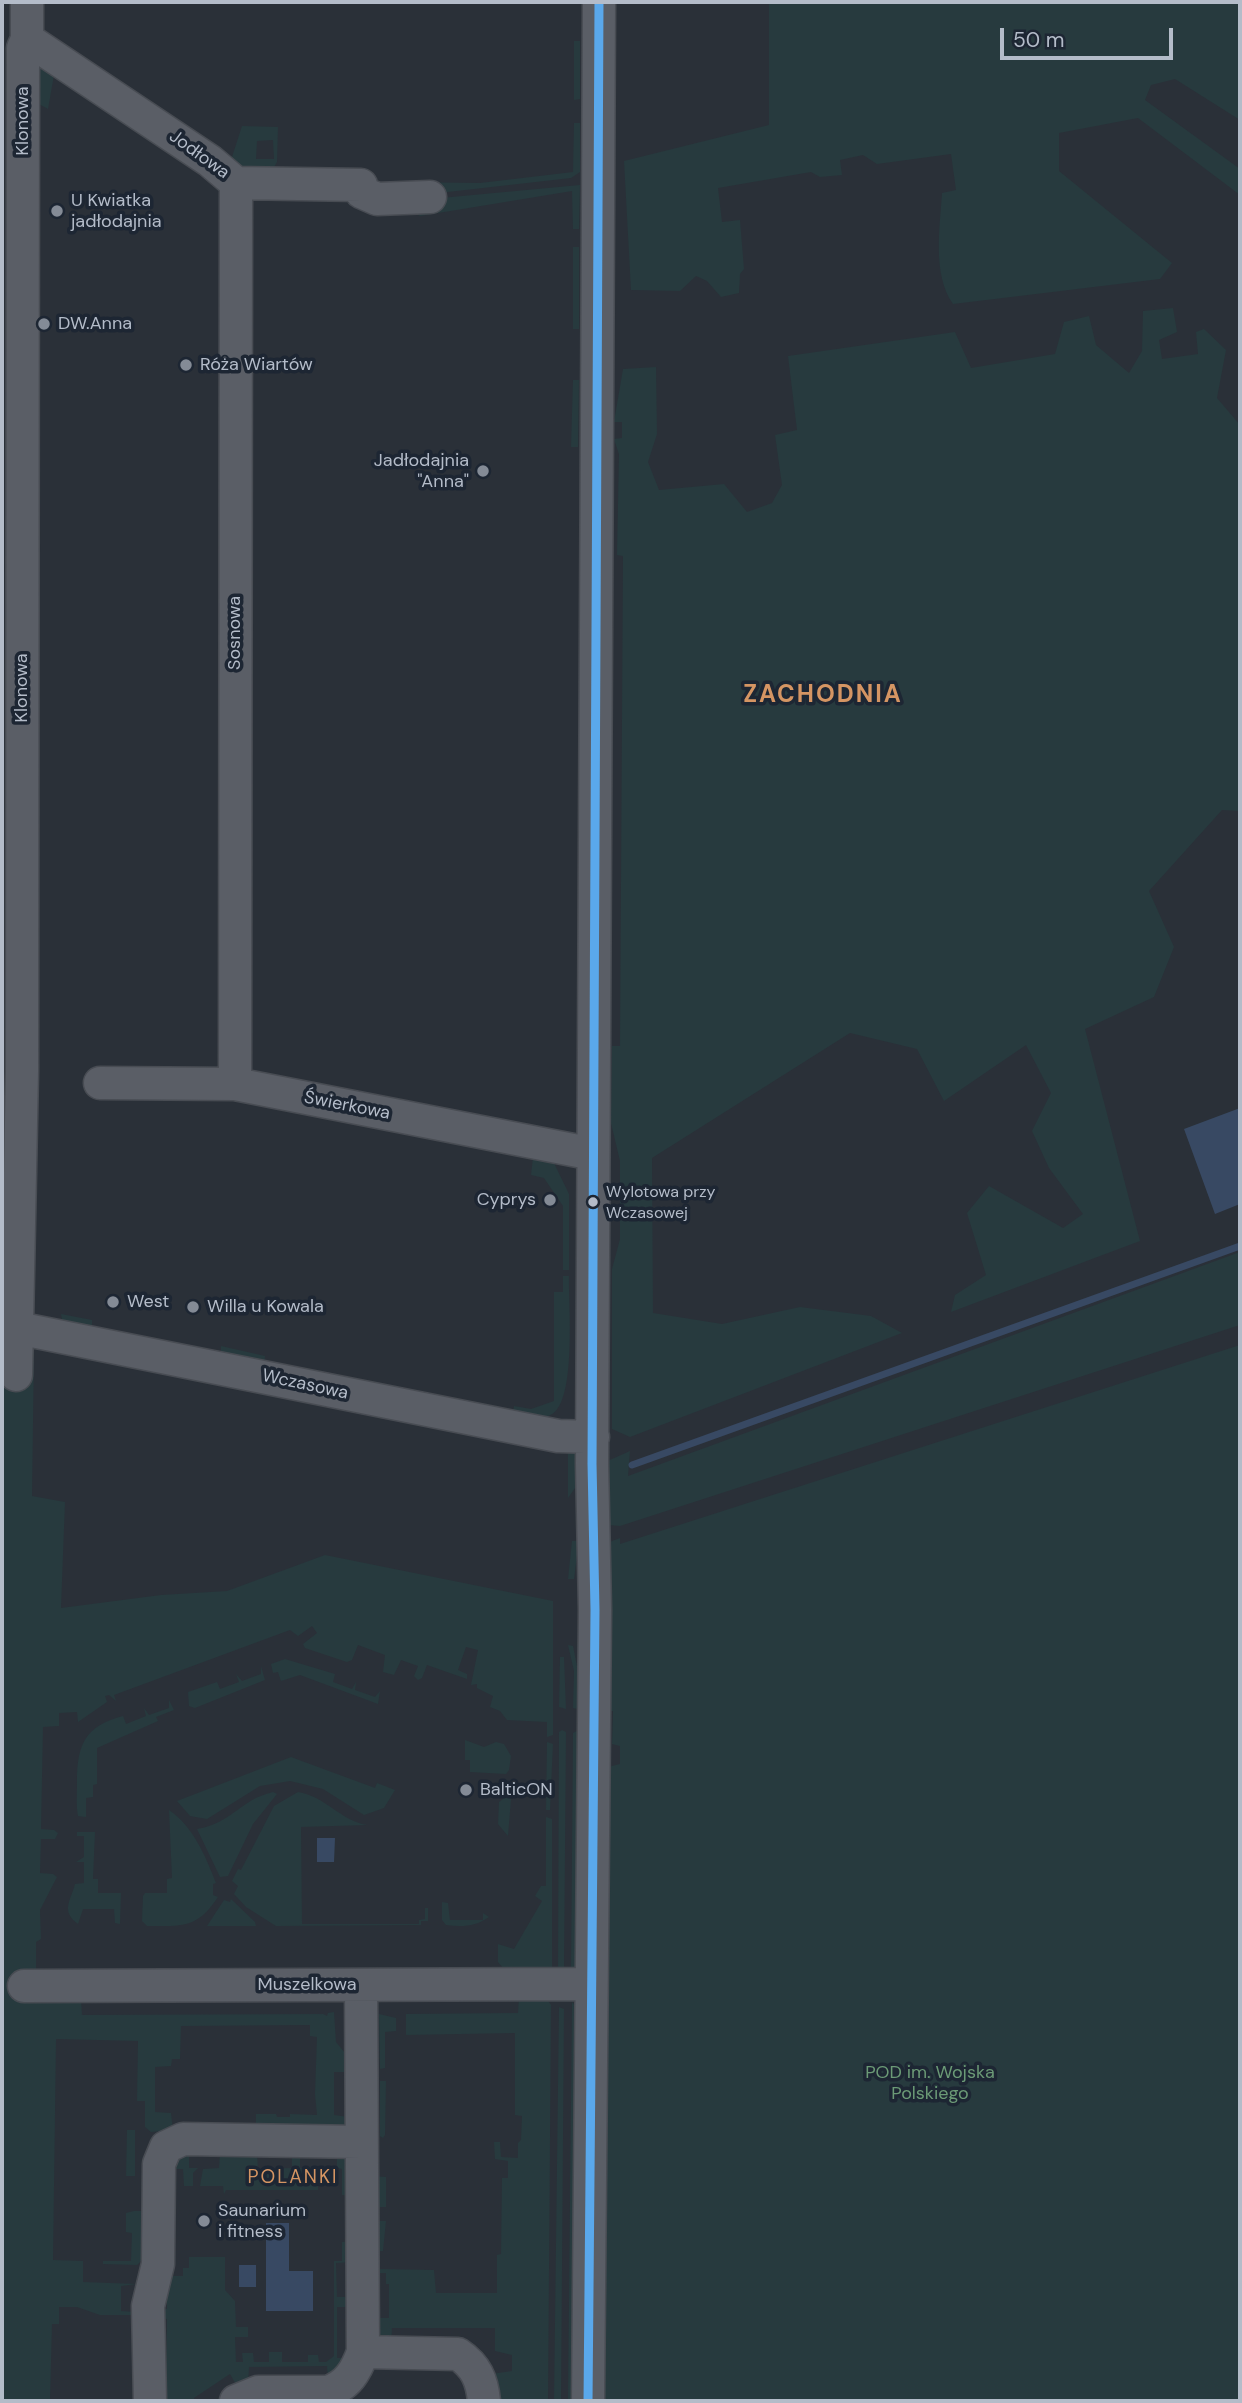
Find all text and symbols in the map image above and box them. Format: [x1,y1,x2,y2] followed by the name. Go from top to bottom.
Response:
[1004,14,1177,58] scale bar
[1013,26,1064,54] text: 50 m
[12,86,34,156] street label: Klonowa
[165,126,233,184] street label: Jodłowa
[71,190,162,232] place label: U Kwiatka jadłodajnia
[49,203,65,219] marker: U Kwiatka jadłodajnia
[58,313,132,335] place label: DW.Anna
[36,316,52,332] marker: DW.Anna
[200,354,313,376] place label: Róża Wiartów
[178,357,194,373] marker: Róża Wiartów
[374,450,469,492] place label: Jadłodajnia "Anna"
[475,463,491,479] marker: Jadłodajnia "Anna"
[224,596,246,670] street label: Sosnowa
[11,653,33,723] street label: Klonowa
[744,682,902,710] district label: ZACHODNIA
[302,1087,392,1125] street label: Świerkowa
[606,1183,715,1221] place label: Wylotowa przy Wczasowej
[477,1189,536,1211] place label: Cyprys
[542,1192,558,1208] marker: Cyprys
[586,1195,600,1209] marker: Wylotowa przy Wczasowej
[127,1291,169,1313] place label: West
[105,1294,121,1310] marker: West
[207,1296,324,1318] place label: Willa u Kowala
[185,1299,201,1315] marker: Willa u Kowala
[260,1365,350,1405] street label: Wczasowa
[480,1779,553,1801] place label: BalticON
[458,1782,474,1798] marker: BalticON
[258,1974,356,1996] street label: Muszelkowa
[865,2062,995,2104] park label: POD im. Wojska Polskiego
[248,2167,338,2189] district label: POLANKI
[218,2200,306,2242] place label: Saunarium i fitness
[196,2213,212,2229] marker: Saunarium i fitness

